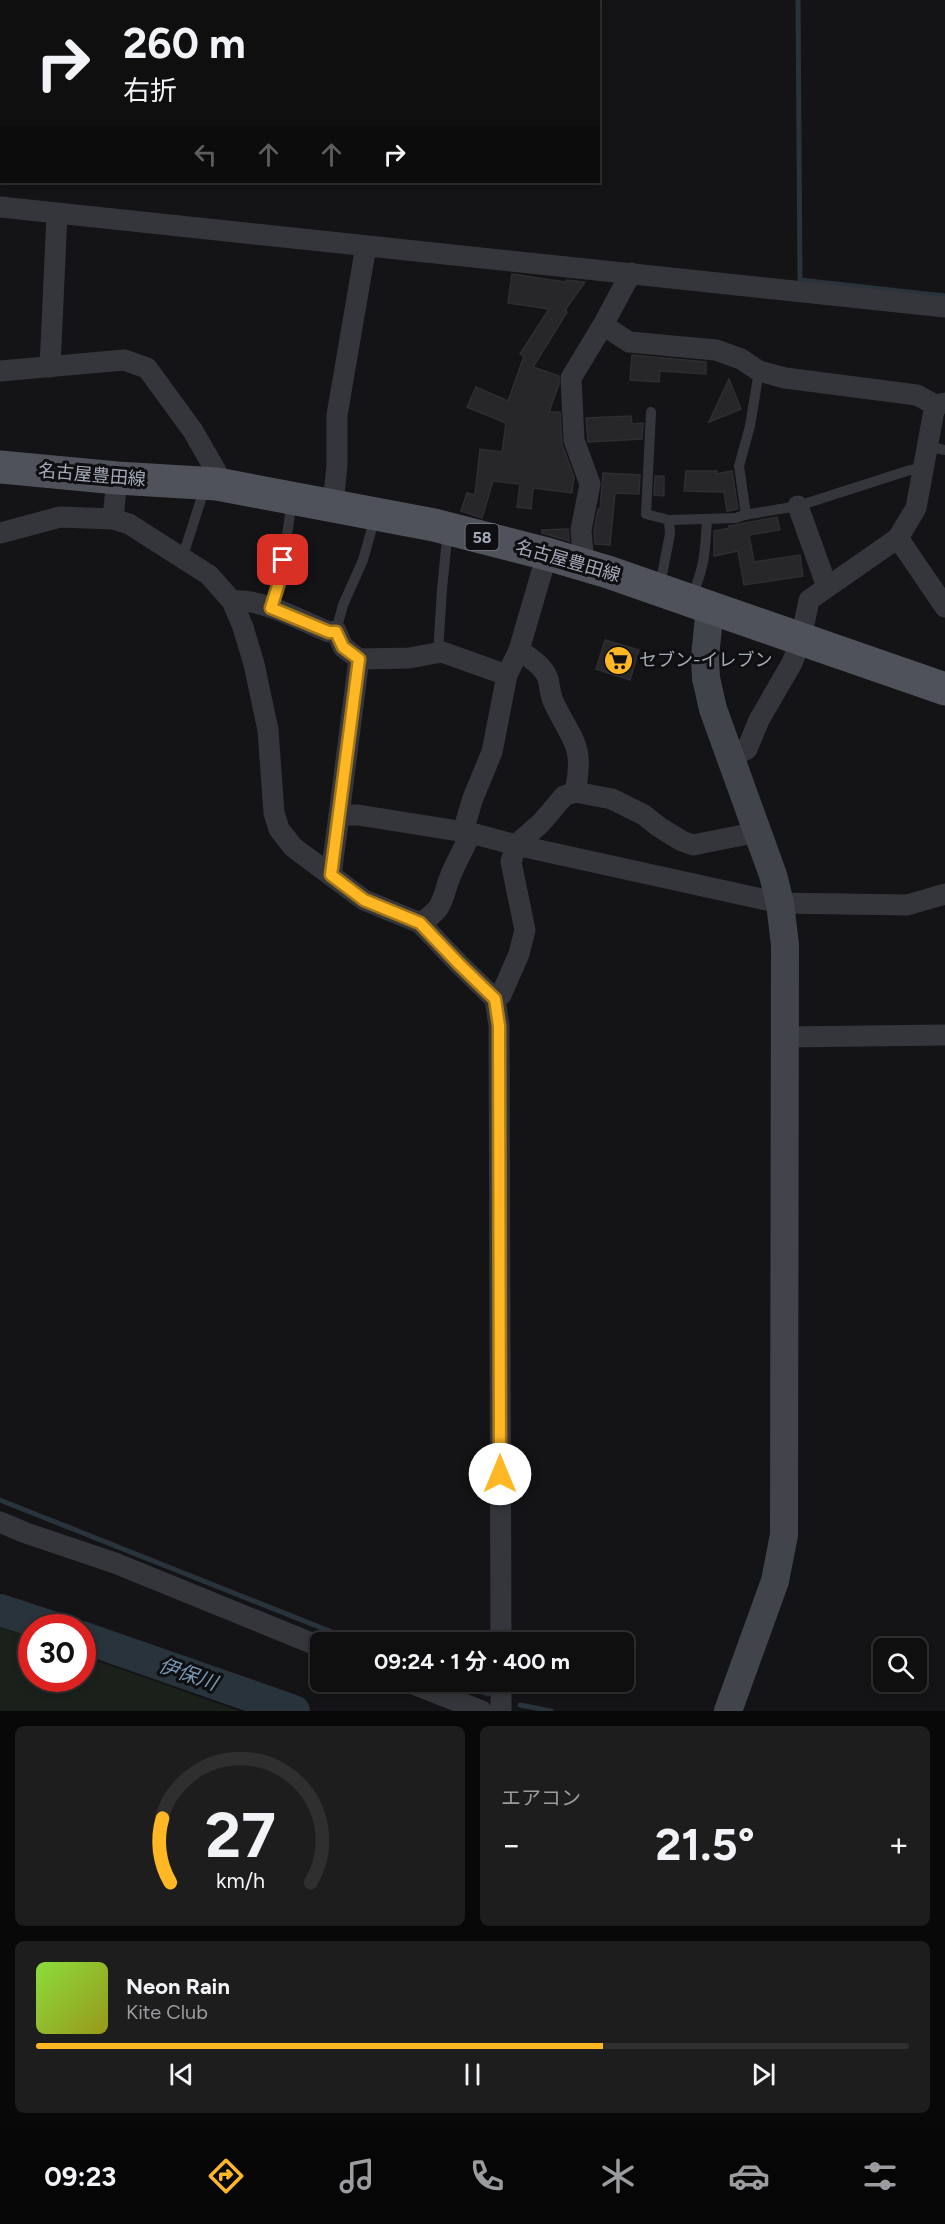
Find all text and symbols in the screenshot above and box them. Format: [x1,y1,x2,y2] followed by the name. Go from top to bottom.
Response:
[123,18,246,69] text: 260 m
[24,24,102,102] icon: right
[123,74,177,107] text: 右折
[189,138,222,171] icon: left
[252,138,285,171] icon: ahead
[315,138,348,171] icon: ahead
[378,138,411,171] icon: right
[37,459,147,491] street label: 名古屋豊田線
[466,524,498,550] road number: 58
[257,534,308,585] pin
[513,536,623,586] street label: 名古屋豊田線
[266,543,299,576] icon: arrive
[602,644,634,676] supermarket icon: セブン-イレブン
[639,649,773,671] place label: セブン-イレブン
[468,1442,532,1506] position arrow
[18,1614,96,1692] speed limit sign: 30
[873,1638,927,1692] map controls
[873,1638,927,1692] button: search
[374,1648,570,1675] text: 09:24 · 1 分 · 400 m
[156,1653,222,1696] water label: 伊保川
[501,1786,581,1810] text: エアコン
[205,1798,275,1873] text: 27
[655,1817,755,1871] text: 21.5°
[501,1825,522,1864] text: −
[888,1825,909,1864] text: +
[216,1868,264,1893] text: km/h
[126,1973,230,2000] text: Neon Rain
[126,2000,208,2024] text: Kite Club
[165,2058,198,2091] icon: previous
[456,2058,489,2091] icon: pause
[747,2058,780,2091] icon: next
[205,2155,247,2197] icon: directions
[336,2155,378,2197] icon: music
[466,2155,508,2197] icon: phone
[597,2155,639,2197] icon: climate
[728,2155,770,2197] icon: car
[859,2155,901,2197] icon: filters
[44,2160,116,2193] text: 09:23

